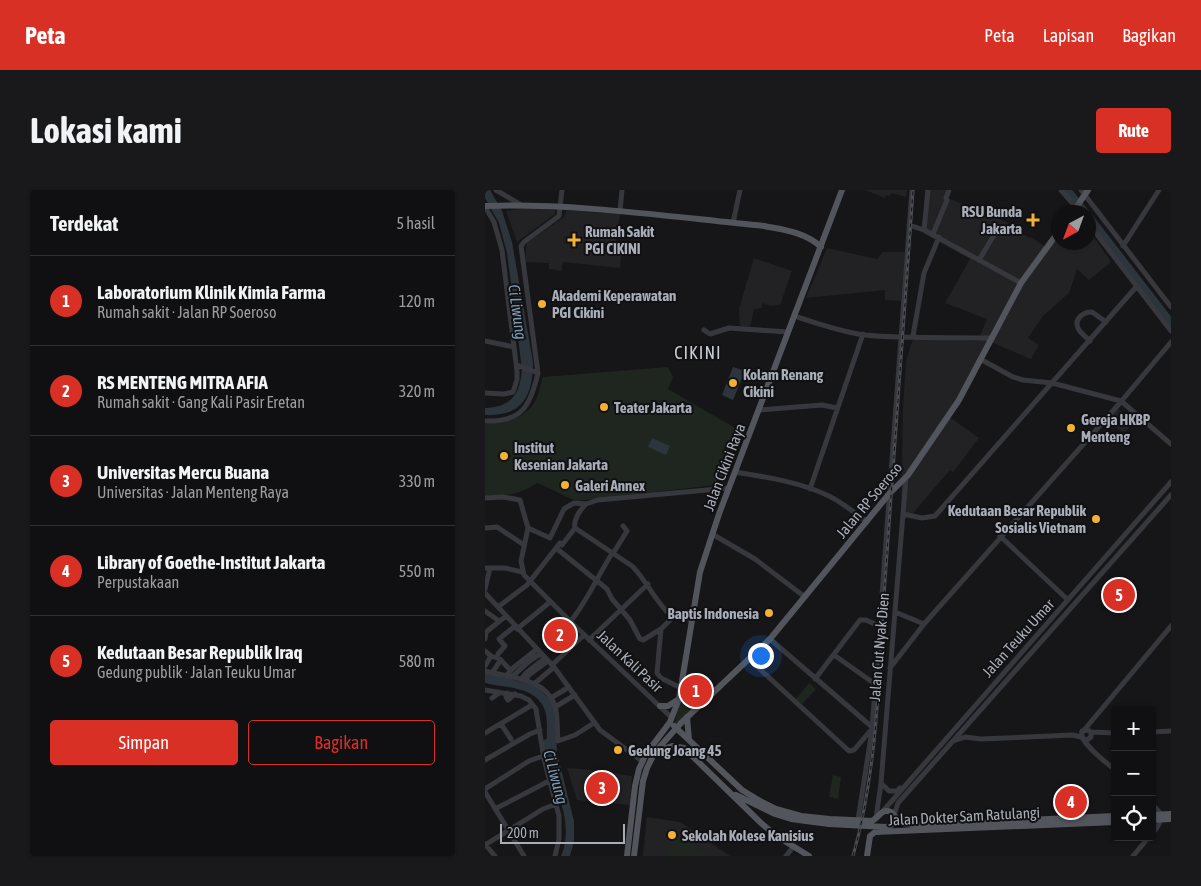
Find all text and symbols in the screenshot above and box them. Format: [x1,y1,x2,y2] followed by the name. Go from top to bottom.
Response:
[25,22,66,49] text: Peta
[984,25,1015,46] text: Peta
[1043,25,1094,46] text: Lapisan
[1122,25,1176,46] text: Bagikan
[1096,108,1171,153] button: Rute
[30,110,182,150] text: Lokasi kami
[962,203,1022,237] place label: RSU Bunda Jakarta
[1051,205,1096,250] north arrow
[50,211,118,235] text: Terdekat
[1026,213,1040,227] marker: RSU Bunda Jakarta
[397,214,435,232] text: 5 hasil
[585,223,655,257] place label: Rumah Sakit PGI CIKINI
[567,233,581,247] marker: Rumah Sakit PGI CIKINI
[97,281,326,303] text: Laboratorium Klinik Kimia Farma
[504,283,531,341] water label: Ci Liwung
[551,287,676,321] place label: Akademi Keperawatan PGI Cikini
[62,292,70,310] text: 1
[399,292,435,310] text: 120 m
[536,298,548,310] marker: Akademi Keperawatan PGI Cikini
[97,303,277,321] text: Rumah sakit · Jalan RP Soeroso
[674,342,722,363] district label: CIKINI
[743,366,824,400] place label: Kolam Renang Cikini
[97,371,268,393] text: RS MENTENG MITRA AFIA
[727,377,739,389] marker: Kolam Renang Cikini
[62,382,70,400] text: 2
[399,382,435,400] text: 320 m
[97,393,305,411] text: Rumah sakit · Gang Kali Pasir Eretan
[614,399,692,416] place label: Teater Jakarta
[598,401,610,413] marker: Teater Jakarta
[1081,411,1151,445] place label: Gereja HKBP Menteng
[700,421,748,513] street label: Jalan Cikini Raya
[1065,422,1077,434] marker: Gereja HKBP Menteng
[514,439,608,473] place label: Institut Kesenian Jakarta
[498,450,510,462] marker: Institut Kesenian Jakarta
[833,459,905,541] street label: Jalan RP Soeroso
[97,461,269,483] text: Universitas Mercu Buana
[62,472,70,490] text: 3
[399,472,435,490] text: 330 m
[575,477,645,494] place label: Galeri Annex
[559,479,571,491] marker: Galeri Annex
[97,483,289,501] text: Universitas · Jalan Menteng Raya
[948,502,1086,536] place label: Kedutaan Besar Republik Sosialis Vietnam
[1090,513,1102,525] marker: Kedutaan Besar Republik Sosialis Vietnam
[97,551,325,573] text: Library of Goethe-Institut Jakarta
[62,562,70,580] text: 4
[399,562,435,580] text: 550 m
[97,573,179,591] text: Perpustakaan
[1103,576,1135,614] pin: 5
[866,592,892,702] street label: Jalan Cut Nyak Dien
[979,595,1058,680] street label: Jalan Teuku Umar
[668,605,759,622] place label: Baptis Indonesia
[763,607,775,619] marker: Baptis Indonesia
[544,616,576,654] pin: 2
[594,627,666,696] street label: Jalan Kali Pasir
[97,641,303,663] text: Kedutaan Besar Republik Iraq
[748,643,774,669] your location
[62,652,70,670] text: 5
[399,652,435,670] text: 580 m
[97,663,296,681] text: Gedung publik · Jalan Teuku Umar
[680,672,712,710] pin: 1
[1111,706,1156,841] map controls
[1111,706,1156,751] button: +
[50,720,238,765] button: Simpan
[248,720,435,765] button: Bagikan
[628,742,722,759] place label: Gedung Joang 45
[612,744,624,756] marker: Gedung Joang 45
[539,748,572,806] water label: Ci Liwung
[1111,751,1156,796] button: −
[586,769,618,807] pin: 3
[1055,783,1087,821] pin: 4
[1111,796,1156,841] button: locate
[888,804,1040,828] street label: Jalan Dokter Sam Ratulangi
[500,821,625,844] scale bar
[507,825,539,841] text: 200 m
[682,827,814,844] place label: Sekolah Kolese Kanisius
[666,829,678,841] marker: Sekolah Kolese Kanisius

